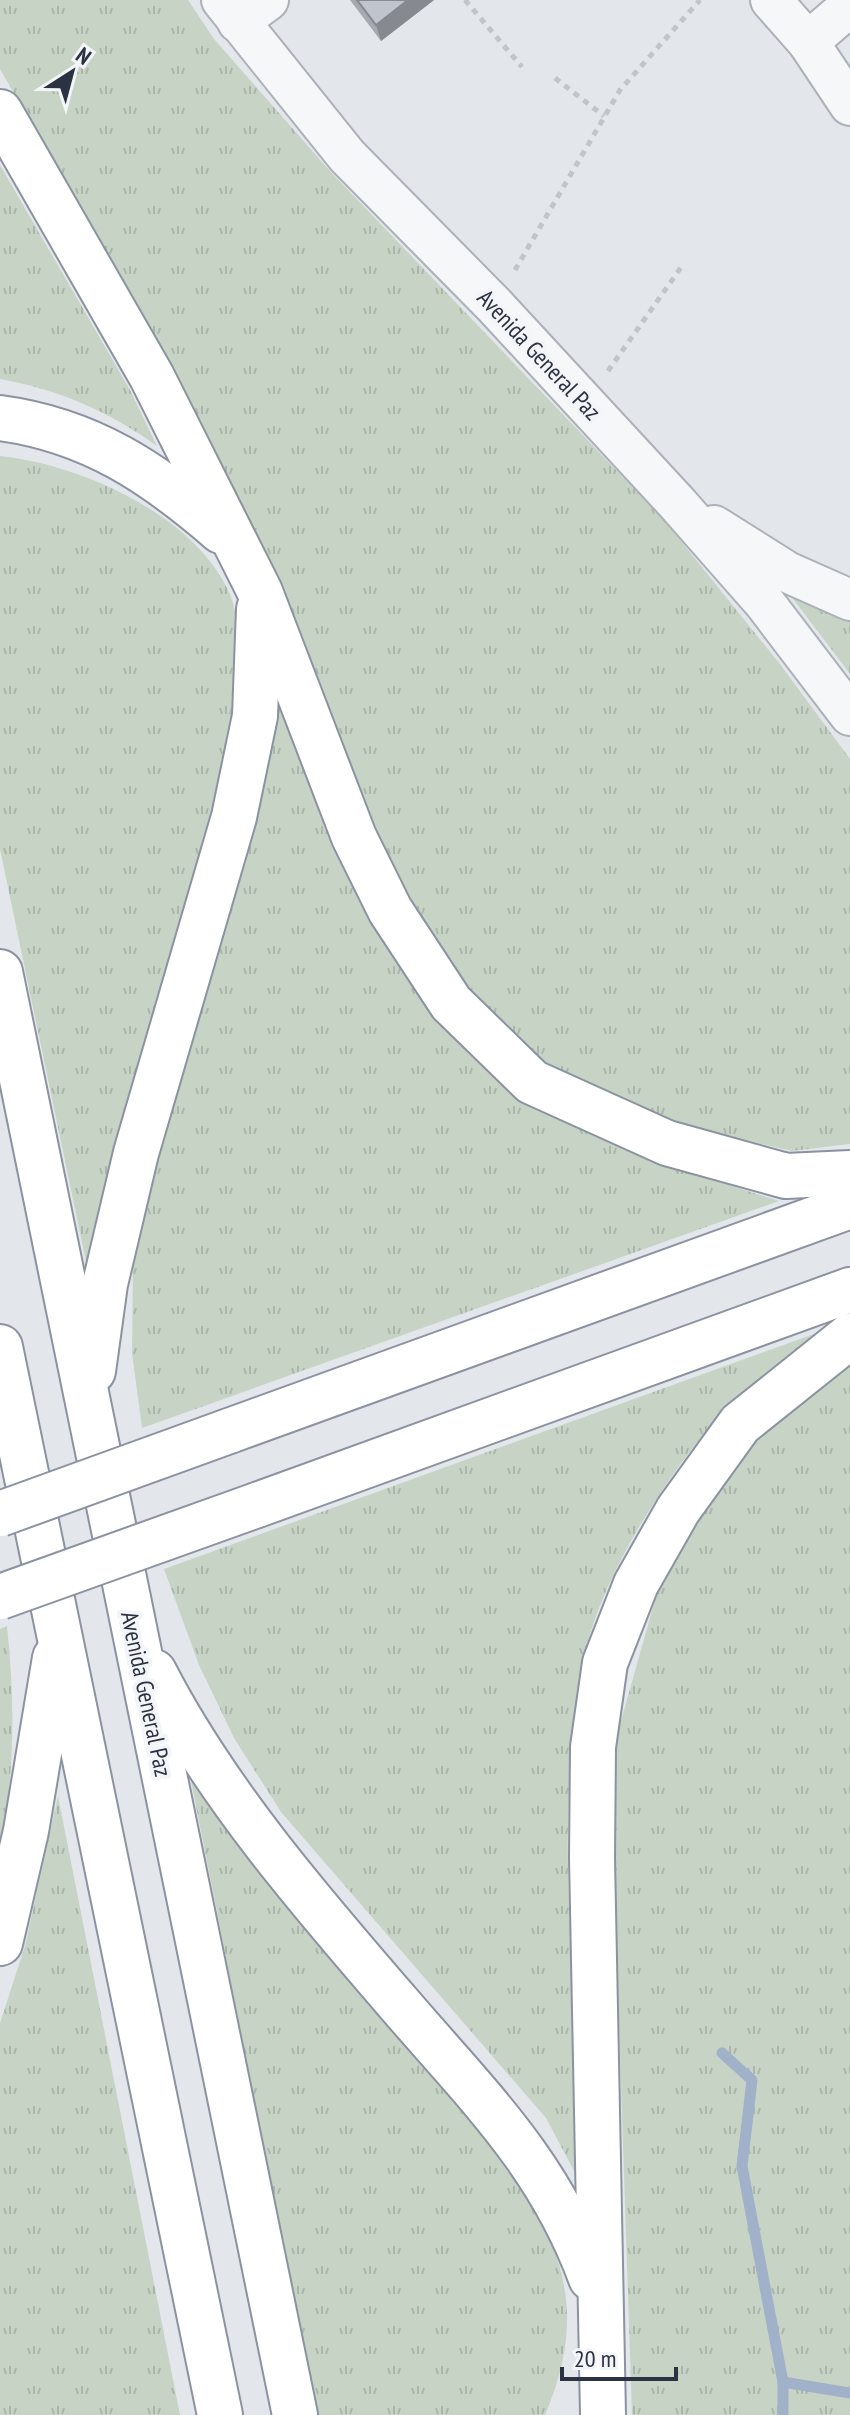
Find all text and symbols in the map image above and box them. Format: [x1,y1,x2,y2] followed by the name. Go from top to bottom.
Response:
[32,32,112,112] north arrow
[71,41,97,71] text: N
[471,283,608,427] street label: Avenida General Paz
[114,1608,179,1779] street label: Avenida General Paz
[562,2331,676,2381] scale bar
[574,2343,616,2374] text: 20 m

